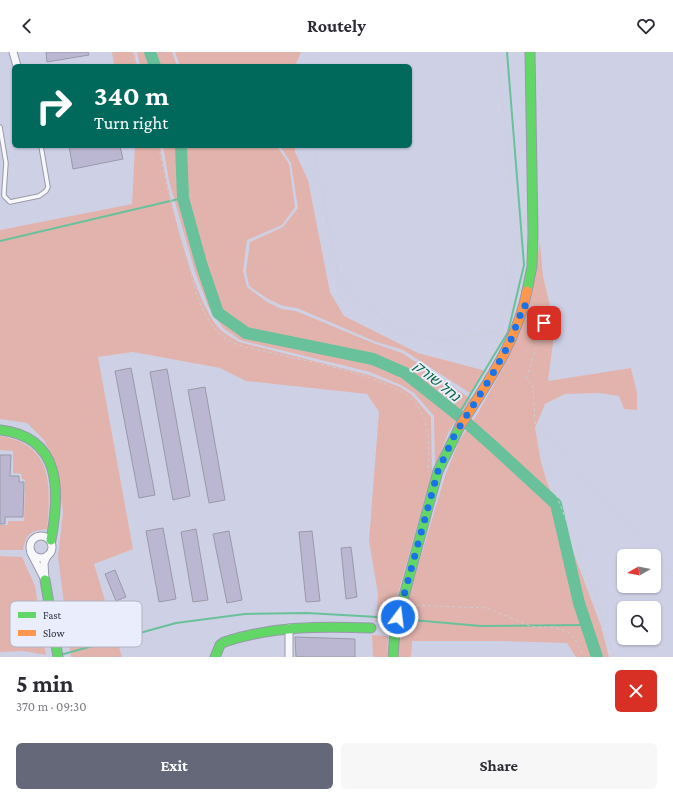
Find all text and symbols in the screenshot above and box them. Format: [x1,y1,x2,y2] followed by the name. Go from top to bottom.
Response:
[16,15,38,37] icon: back
[635,15,657,37] icon: heart
[307,16,366,36] text: Routely
[28,80,80,132] icon: right
[94,80,169,111] text: 340 m
[94,113,168,133] text: Turn right
[527,306,561,340] pin
[533,312,555,334] icon: arrive
[411,358,465,406] water label: נחל שורק
[617,549,661,593] north arrow
[617,549,661,645] map controls
[377,596,419,638] position arrow
[10,601,142,647] legend
[617,601,661,645] button: search
[43,609,62,621] text: Fast
[43,627,65,639] text: Slow
[16,670,73,697] text: 5 min
[615,670,657,712] button: close
[16,699,87,714] text: 370 m · 09:30
[16,743,333,789] button: Exit
[341,743,657,789] button: Share

